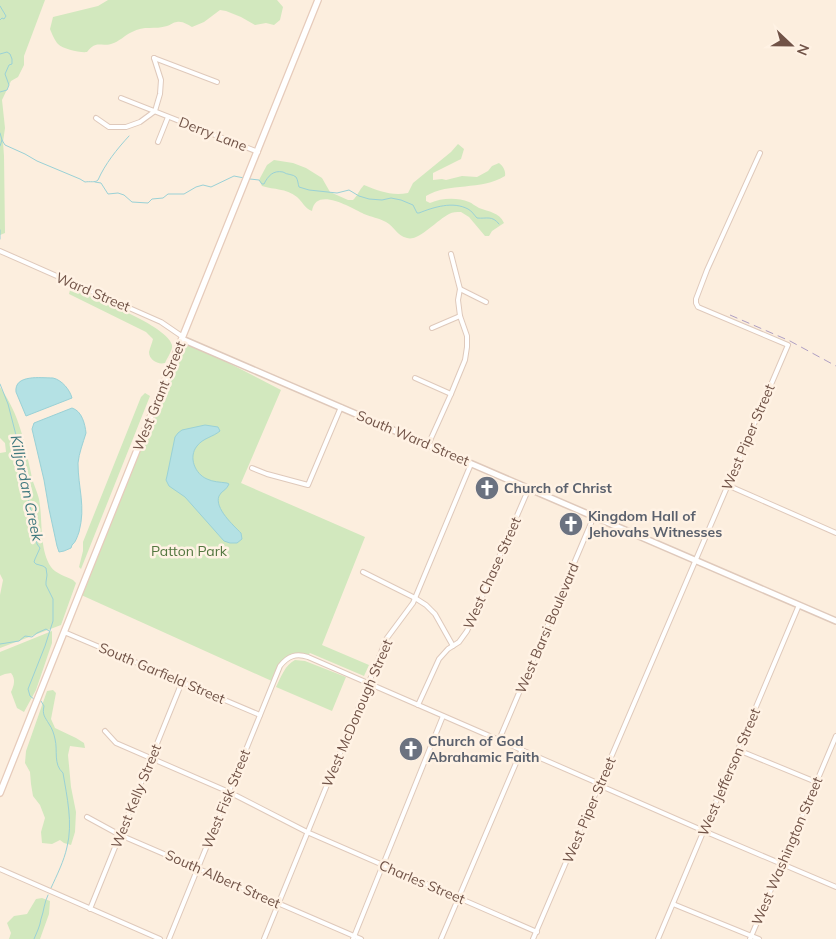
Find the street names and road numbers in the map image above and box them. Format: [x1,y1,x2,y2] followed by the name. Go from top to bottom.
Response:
[176,113,250,155] street label: Derry Lane
[53,268,133,316] street label: Ward Street
[129,338,189,454] street label: West Grant Street
[718,381,779,493] street label: West Piper Street
[354,406,472,470] street label: South Ward Street
[459,514,525,632] street label: West Chase Street
[511,560,583,696] street label: West Barsi Boulevard
[318,636,396,789] street label: West McDonough Street
[96,638,228,708] street label: South Garfield Street
[694,705,764,839] street label: West Jefferson Street
[107,741,165,851] street label: West Kelly Street
[198,747,254,851] street label: West Fisk Street
[559,754,620,866] street label: West Piper Street
[748,774,826,928] street label: West Washington Street
[163,846,283,912] street label: South Albert Street
[376,856,468,908] street label: Charles Street

